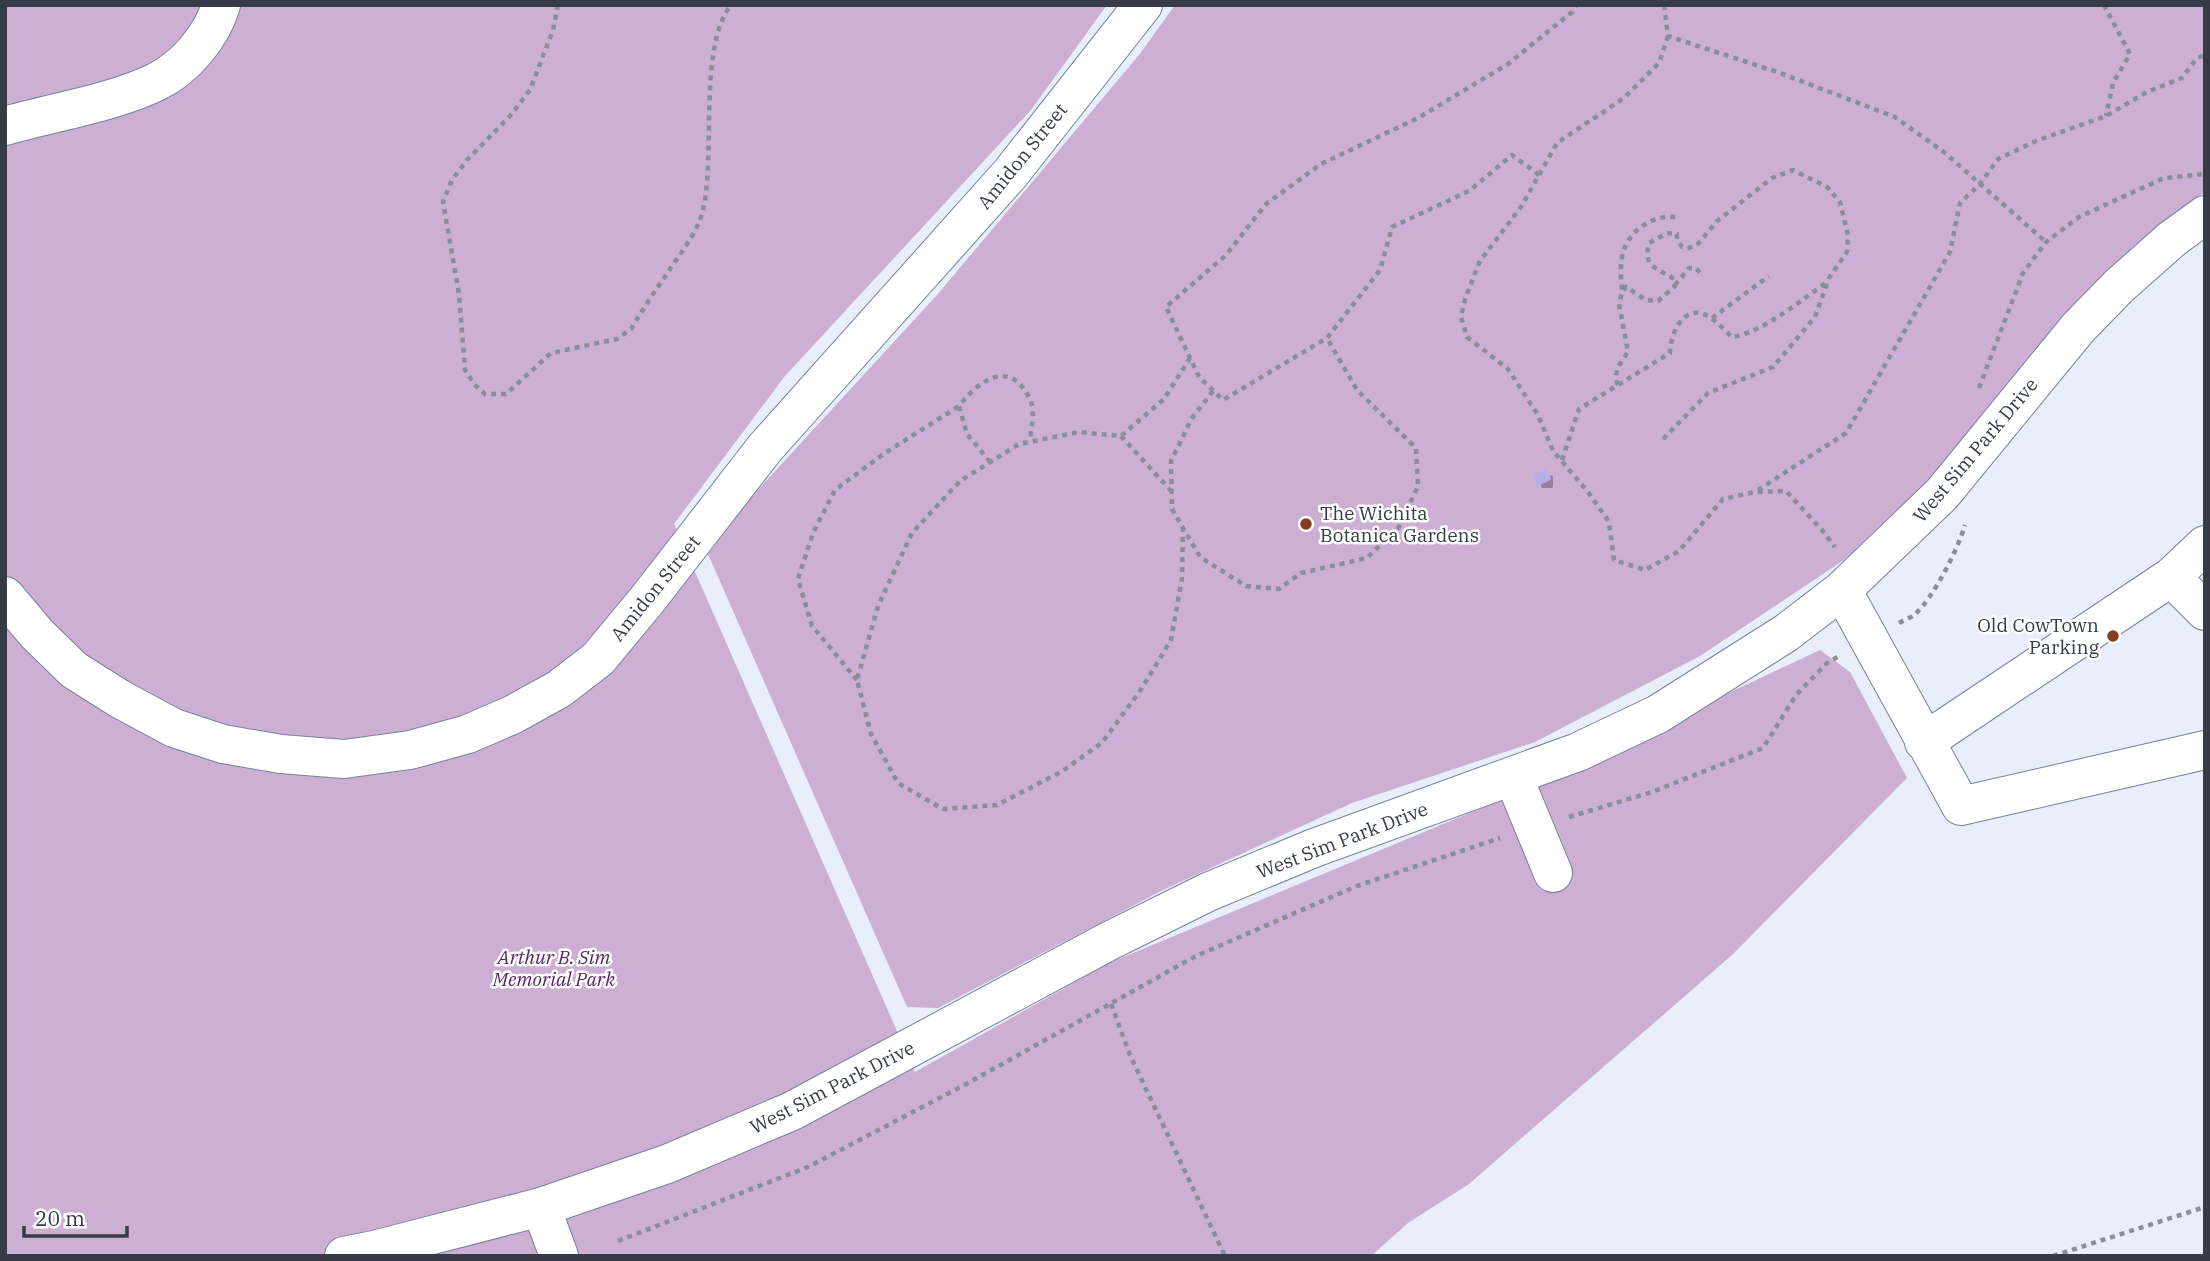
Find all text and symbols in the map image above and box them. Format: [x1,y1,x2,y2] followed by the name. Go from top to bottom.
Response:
[972,98,1072,214] street label: Amidon Street
[1907,373,2043,527] street label: West Sim Park Drive
[1320,501,1479,547] place label: The Wichita Botanica Gardens
[1298,516,1314,532] marker: The Wichita Botanica Gardens
[605,530,705,646] street label: Amidon Street
[1977,613,2100,659] place label: Old CowTown Parking
[2105,628,2121,644] marker: Old CowTown Parking
[1253,796,1431,884] street label: West Sim Park Drive
[492,945,616,991] park label: Arthur B. Sim Memorial Park
[746,1035,918,1139] street label: West Sim Park Drive
[24,1194,128,1238] scale bar
[35,1204,85,1232] text: 20 m

